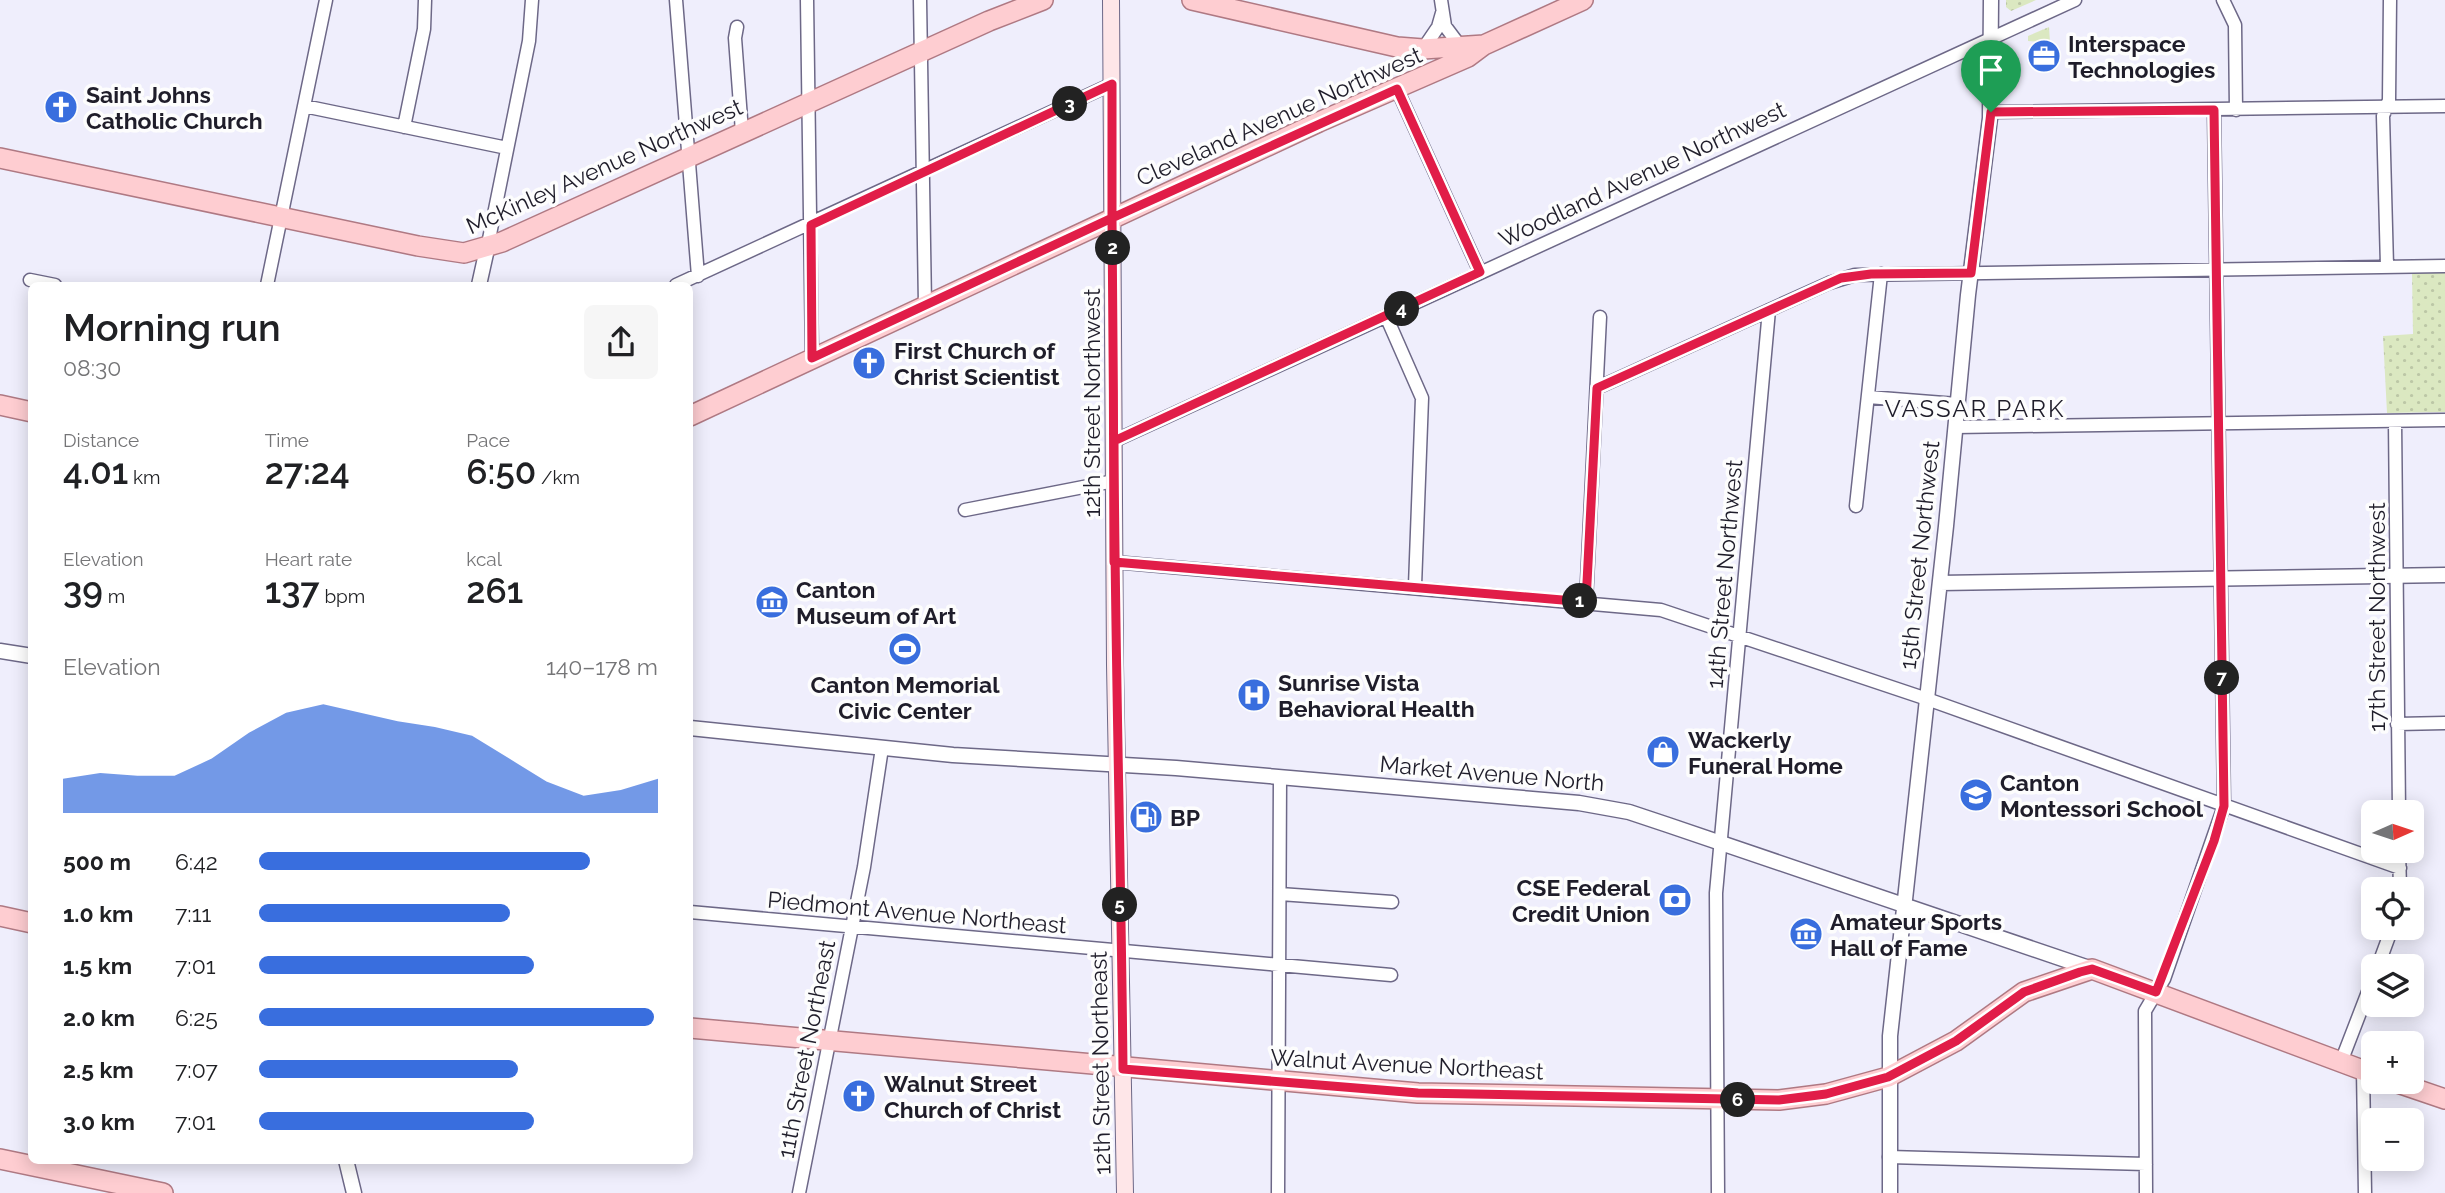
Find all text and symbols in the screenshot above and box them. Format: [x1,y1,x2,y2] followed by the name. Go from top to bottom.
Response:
[2068,30,2215,83] place label: Interspace Technologies
[2025,37,2063,75] office icon: Interspace Technologies
[1961,40,2021,112] pin
[1132,41,1426,191] street label: Cleveland Avenue Northwest
[1972,51,2010,89] icon: arrive
[86,81,263,134] place label: Saint Johns Catholic Church
[1052,86,1088,122] pin: 3
[42,88,80,126] church icon: Saint Johns Catholic Church
[1064,92,1075,114] text: 3
[462,93,747,239] street label: McKinley Avenue Northwest
[1494,95,1790,252] street label: Woodland Avenue Northwest
[1096,230,1130,266] pin: 2
[1107,236,1118,258] text: 2
[1078,288,1105,518] street label: 12th Street Northwest
[1384,292,1420,326] pin: 4
[1396,297,1407,319] text: 4
[63,305,281,350] text: Morning run
[584,305,658,379] button: share
[894,337,1060,390] place label: First Church of Christ Scientist
[850,344,888,382] church icon: First Church of Christ Scientist
[63,354,121,381] text: 08:30
[1885,394,2065,423] district label: VASSAR PARK
[63,429,139,451] text: Distance
[265,429,309,451] text: Time
[466,429,510,451] text: Pace
[1894,439,1944,671] street label: 15th Street Northwest
[63,451,128,492] text: 4.01
[265,451,350,492] text: 27:24
[466,451,536,492] text: 6:50
[1701,458,1747,690] street label: 14th Street Northwest
[128,466,161,488] text: km
[536,466,580,488] text: /km
[2363,502,2390,732] street label: 17th Street Northwest
[63,548,144,570] text: Elevation
[265,548,352,570] text: Heart rate
[466,548,502,570] text: kcal
[63,570,103,611] text: 39
[265,570,320,611] text: 137
[466,570,523,611] text: 261
[796,576,956,629] place label: Canton Museum of Art
[753,583,791,621] museum icon: Canton Museum of Art
[1562,584,1598,618] pin: 1
[103,585,125,607] text: m
[320,585,365,607] text: bpm
[1575,589,1584,611] text: 1
[886,630,924,668] sports icon: Canton Memorial Civic Center
[63,653,161,680] text: Elevation
[546,653,658,680] text: 140–178 m
[2204,660,2240,696] pin: 7
[2216,666,2227,688] text: 7
[1278,669,1475,722] place label: Sunrise Vista Behavioral Health
[811,671,1000,724] place label: Canton Memorial Civic Center
[1235,676,1273,714] hospital icon: Sunrise Vista Behavioral Health
[1688,726,1843,779] place label: Wackerly Funeral Home
[1644,733,1682,771] shop icon: Wackerly Funeral Home
[1379,750,1605,796] street label: Market Avenue North
[2000,769,2204,822] place label: Canton Montessori School
[1957,776,1995,814] school or university icon: Canton Montessori School
[1127,798,1165,836] fuel station icon: BP
[2361,800,2424,863] north arrow
[2361,800,2424,1171] map controls
[1170,804,1200,831] place label: BP
[63,848,131,875] text: 500 m
[175,848,218,875] text: 6:42
[1512,874,1651,927] place label: CSE Federal Credit Union
[2361,877,2424,940] button: locate
[1656,881,1694,919] bank icon: CSE Federal Credit Union
[766,885,1068,939] street label: Piedmont Avenue Northeast
[1102,888,1138,922] pin: 5
[1114,893,1125,915] text: 5
[63,900,133,927] text: 1.0 km
[175,900,211,927] text: 7:11
[1830,908,2002,961] place label: Amateur Sports Hall of Fame
[1787,915,1825,953] museum icon: Amateur Sports Hall of Fame
[772,937,840,1160] street label: 11th Street Northeast
[1085,951,1115,1175] street label: 12th Street Northeast
[63,952,132,979] text: 1.5 km
[175,952,216,979] text: 7:01
[2361,954,2424,1017] button: layers
[63,1004,135,1031] text: 2.0 km
[175,1004,218,1031] text: 6:25
[2361,1031,2424,1094] button: +
[1270,1043,1545,1085] street label: Walnut Avenue Northeast
[63,1056,134,1083] text: 2.5 km
[175,1056,218,1083] text: 7:07
[884,1070,1061,1123] place label: Walnut Street Church of Christ
[840,1077,878,1115] church icon: Walnut Street Church of Christ
[1720,1082,1756,1118] pin: 6
[1732,1088,1743,1110] text: 6
[63,1108,135,1135] text: 3.0 km
[175,1108,216,1135] text: 7:01
[2361,1108,2424,1171] button: −

